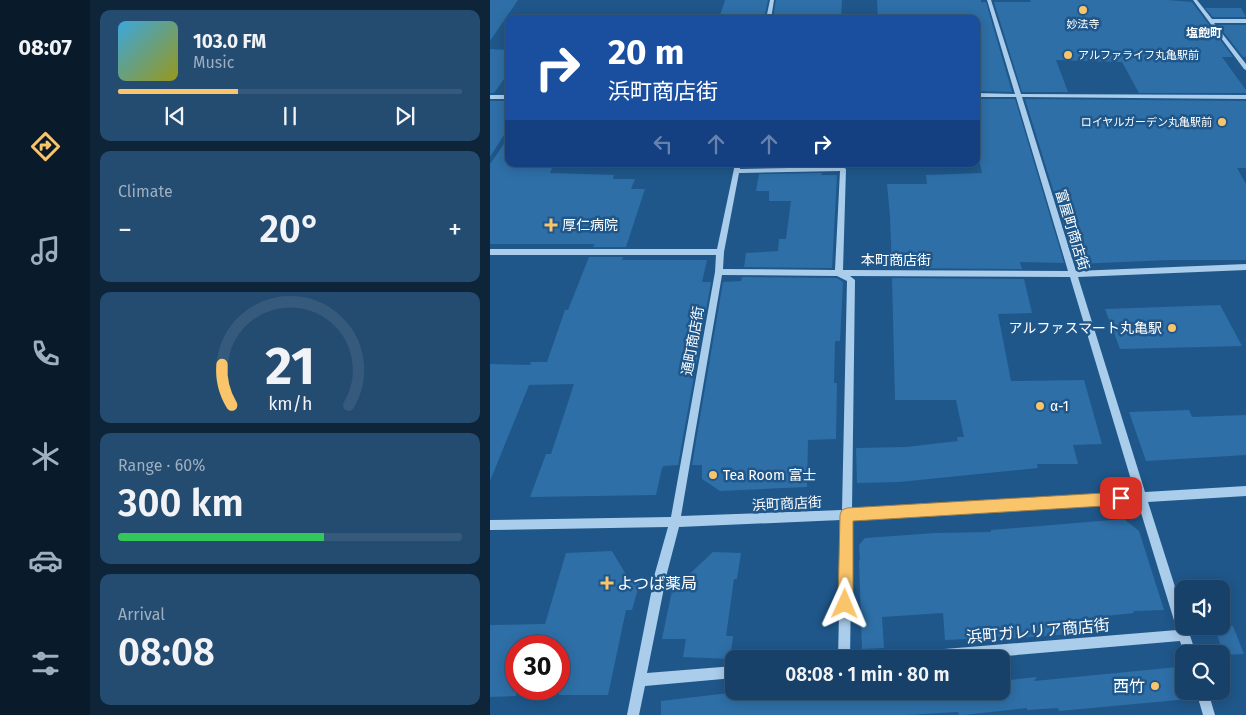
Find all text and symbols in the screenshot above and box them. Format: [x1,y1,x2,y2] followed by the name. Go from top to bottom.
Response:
[1077,4,1089,16] marker: 妙法寺
[1067,18,1100,31] place label: 妙法寺
[1186,26,1222,40] district label: 塩飽町
[193,30,266,53] text: 103.0 FM
[608,31,684,73] text: 20 m
[18,34,72,61] text: 08:07
[525,35,590,100] icon: right
[1062,49,1074,61] marker: アルファライフ丸亀駅前
[1078,49,1199,62] place label: アルファライフ丸亀駅前
[193,53,234,72] text: Music
[608,78,718,105] text: 浜町商店街
[161,102,189,130] icon: previous
[276,102,304,130] icon: pause
[391,102,419,130] icon: next
[1081,116,1212,129] place label: ロイヤルガーデン丸亀駅前
[1216,116,1228,128] marker: ロイヤルガーデン丸亀駅前
[28,129,63,164] icon: directions
[649,130,677,158] icon: left
[702,130,730,158] icon: ahead
[755,130,783,158] icon: ahead
[808,130,836,158] icon: right
[118,182,173,201] text: Climate
[1052,187,1092,273] street label: 富屋町商店街
[259,206,321,252] text: 20°
[118,213,132,246] text: −
[448,213,462,246] text: +
[562,217,618,234] place label: 厚仁病院
[544,218,558,232] marker: 厚仁病院
[28,233,63,268] icon: music
[861,252,931,269] street label: 本町商店街
[679,305,707,377] street label: 通町商店街
[1009,320,1162,337] place label: アルファスマート丸亀駅
[1166,322,1178,334] marker: アルファスマート丸亀駅
[265,335,315,398] text: 21
[28,336,63,371] icon: phone
[268,393,312,415] text: km/h
[1050,398,1069,415] place label: α-1
[1034,400,1046,412] marker: α-1
[28,439,63,474] icon: climate
[118,456,205,475] text: Range · 60%
[723,467,817,484] place label: Tea Room 富士
[707,469,719,481] marker: Tea Room 富士
[1100,477,1142,519] pin
[118,480,244,526] text: 300 km
[1107,484,1135,512] icon: arrive
[752,494,822,514] street label: 浜町商店街
[28,543,63,578] icon: car
[617,574,697,593] place label: よつば薬局
[601,577,613,589] marker: よつば薬局
[818,577,870,629] position arrow
[1175,580,1230,700] map controls
[1175,580,1230,635] button: sound
[118,605,165,624] text: Arrival
[965,615,1111,647] street label: 浜町ガレリア商店街
[118,629,215,675] text: 08:08
[505,635,570,700] speed limit sign: 30
[1175,645,1230,700] button: search
[28,646,63,681] icon: filters
[785,663,950,686] text: 08:08 · 1 min · 80 m
[1113,677,1145,696] place label: 西竹
[1149,680,1161,692] marker: 西竹

